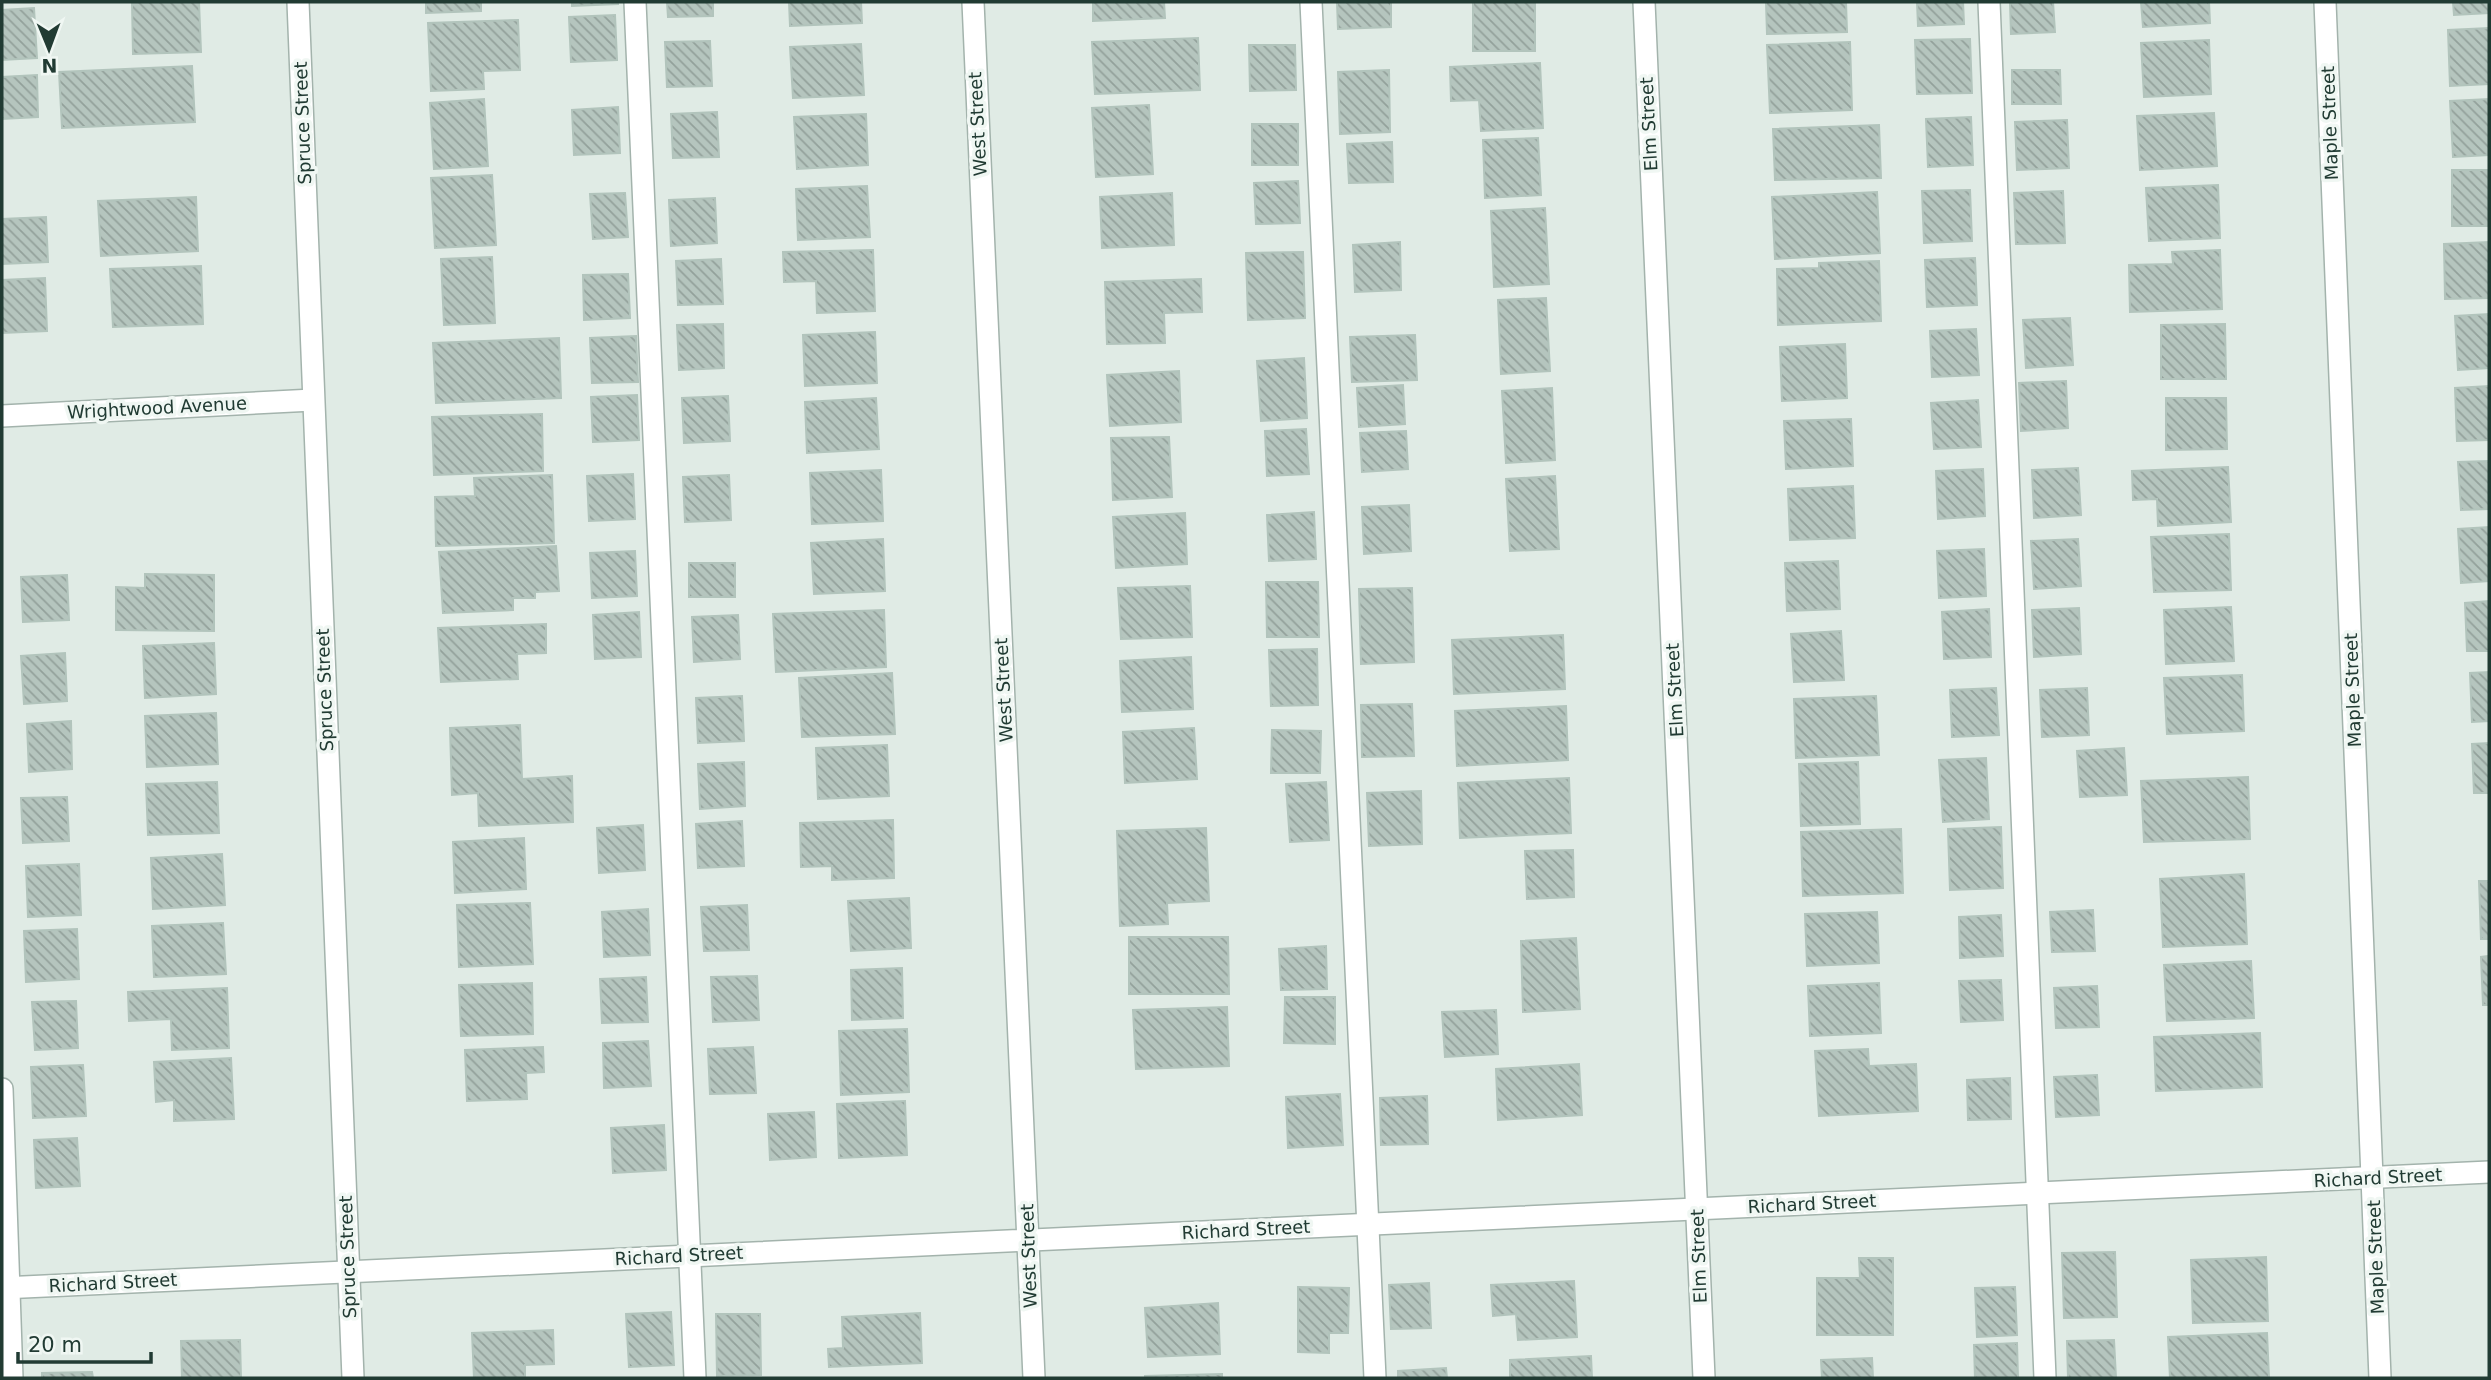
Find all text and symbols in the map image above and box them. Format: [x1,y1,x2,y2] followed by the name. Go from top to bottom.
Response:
[14,14,84,84] north arrow
[41,55,57,77] text: N
[290,61,315,185] street label: Spruce Street
[2317,65,2342,181] street label: Maple Street
[964,71,991,177] street label: West Street
[1636,76,1661,172] street label: Elm Street
[67,392,247,423] street label: Wrightwood Avenue
[312,628,337,752] street label: Spruce Street
[2340,632,2365,748] street label: Maple Street
[990,637,1017,743] street label: West Street
[1662,642,1687,738] street label: Elm Street
[2313,1164,2443,1191] street label: Richard Street
[1747,1190,1877,1217] street label: Richard Street
[335,1195,360,1319] street label: Spruce Street
[2363,1199,2388,1315] street label: Maple Street
[1016,1203,1041,1309] street label: West Street
[1686,1209,1711,1304] street label: Elm Street
[1181,1216,1311,1243] street label: Richard Street
[614,1242,744,1269] street label: Richard Street
[48,1269,178,1296] street label: Richard Street
[18,1320,150,1364] scale bar
[28,1333,82,1357] text: 20 m

